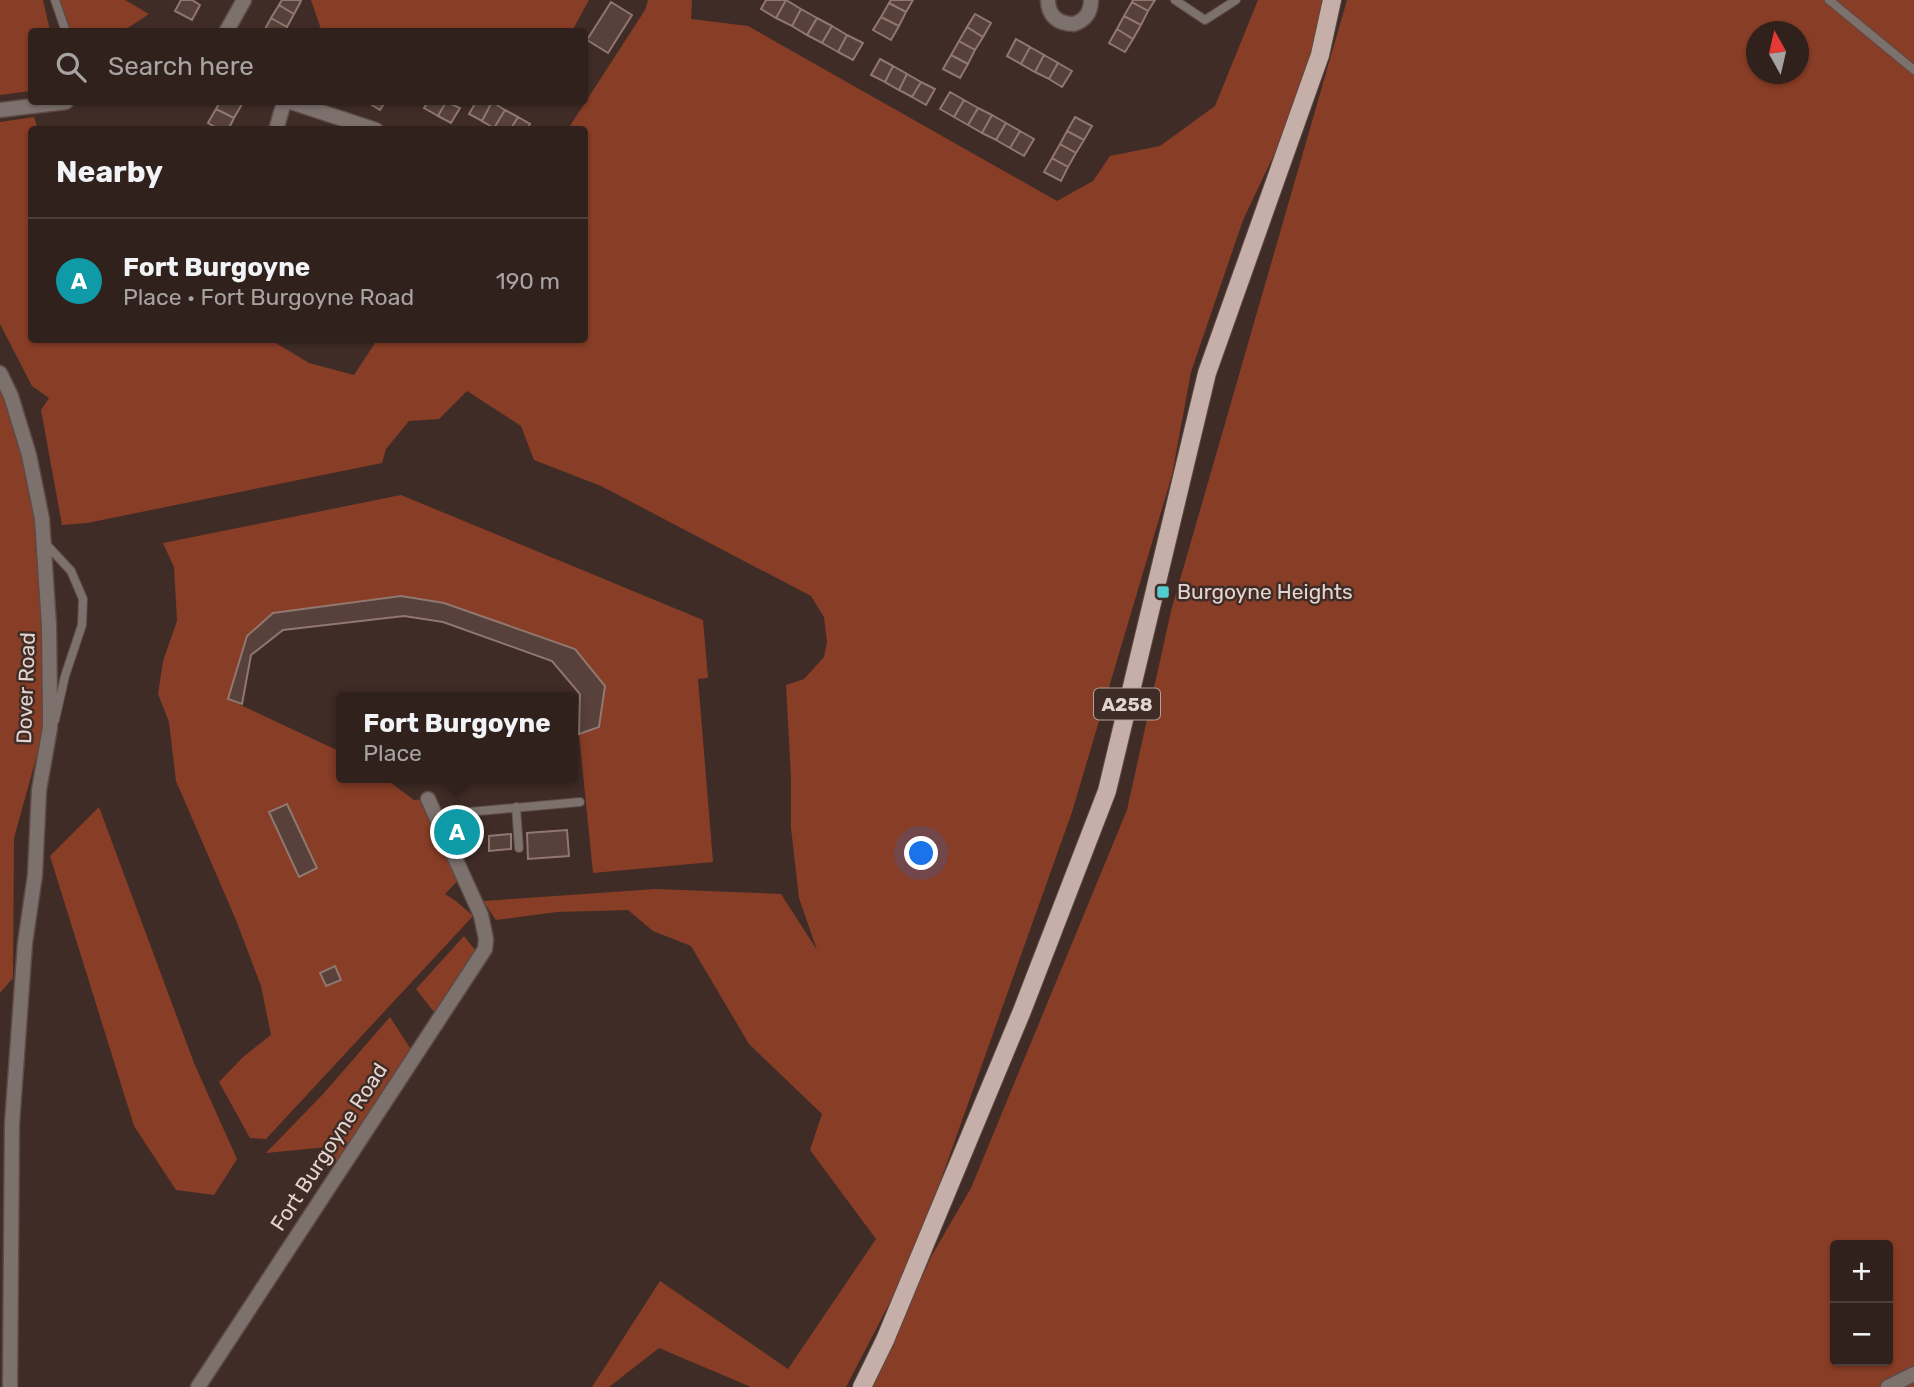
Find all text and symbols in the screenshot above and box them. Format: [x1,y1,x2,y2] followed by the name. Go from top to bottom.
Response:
[1746,21,1809,84] north arrow
[28,28,588,105] search box
[52,48,90,86] icon: search
[108,51,254,82] text: Search here
[56,154,163,190] text: Nearby
[123,252,310,283] text: Fort Burgoyne
[71,267,87,295] text: A
[496,267,560,295] text: 190 m
[123,283,414,311] text: Place · Fort Burgoyne Road
[1177,579,1353,604] place label: Burgoyne Heights
[1155,584,1171,600] marker: Burgoyne Heights
[11,632,40,744] street label: Dover Road
[1094,688,1160,720] road number: A258
[336,692,578,783] popup
[363,708,551,739] text: Fort Burgoyne
[363,739,422,767] text: Place
[434,806,480,858] pin: A
[904,836,938,870] your location
[265,1058,392,1235] street label: Fort Burgoyne Road
[1830,1240,1893,1366] map controls
[1830,1240,1893,1303] button: +
[1830,1303,1893,1366] button: −

